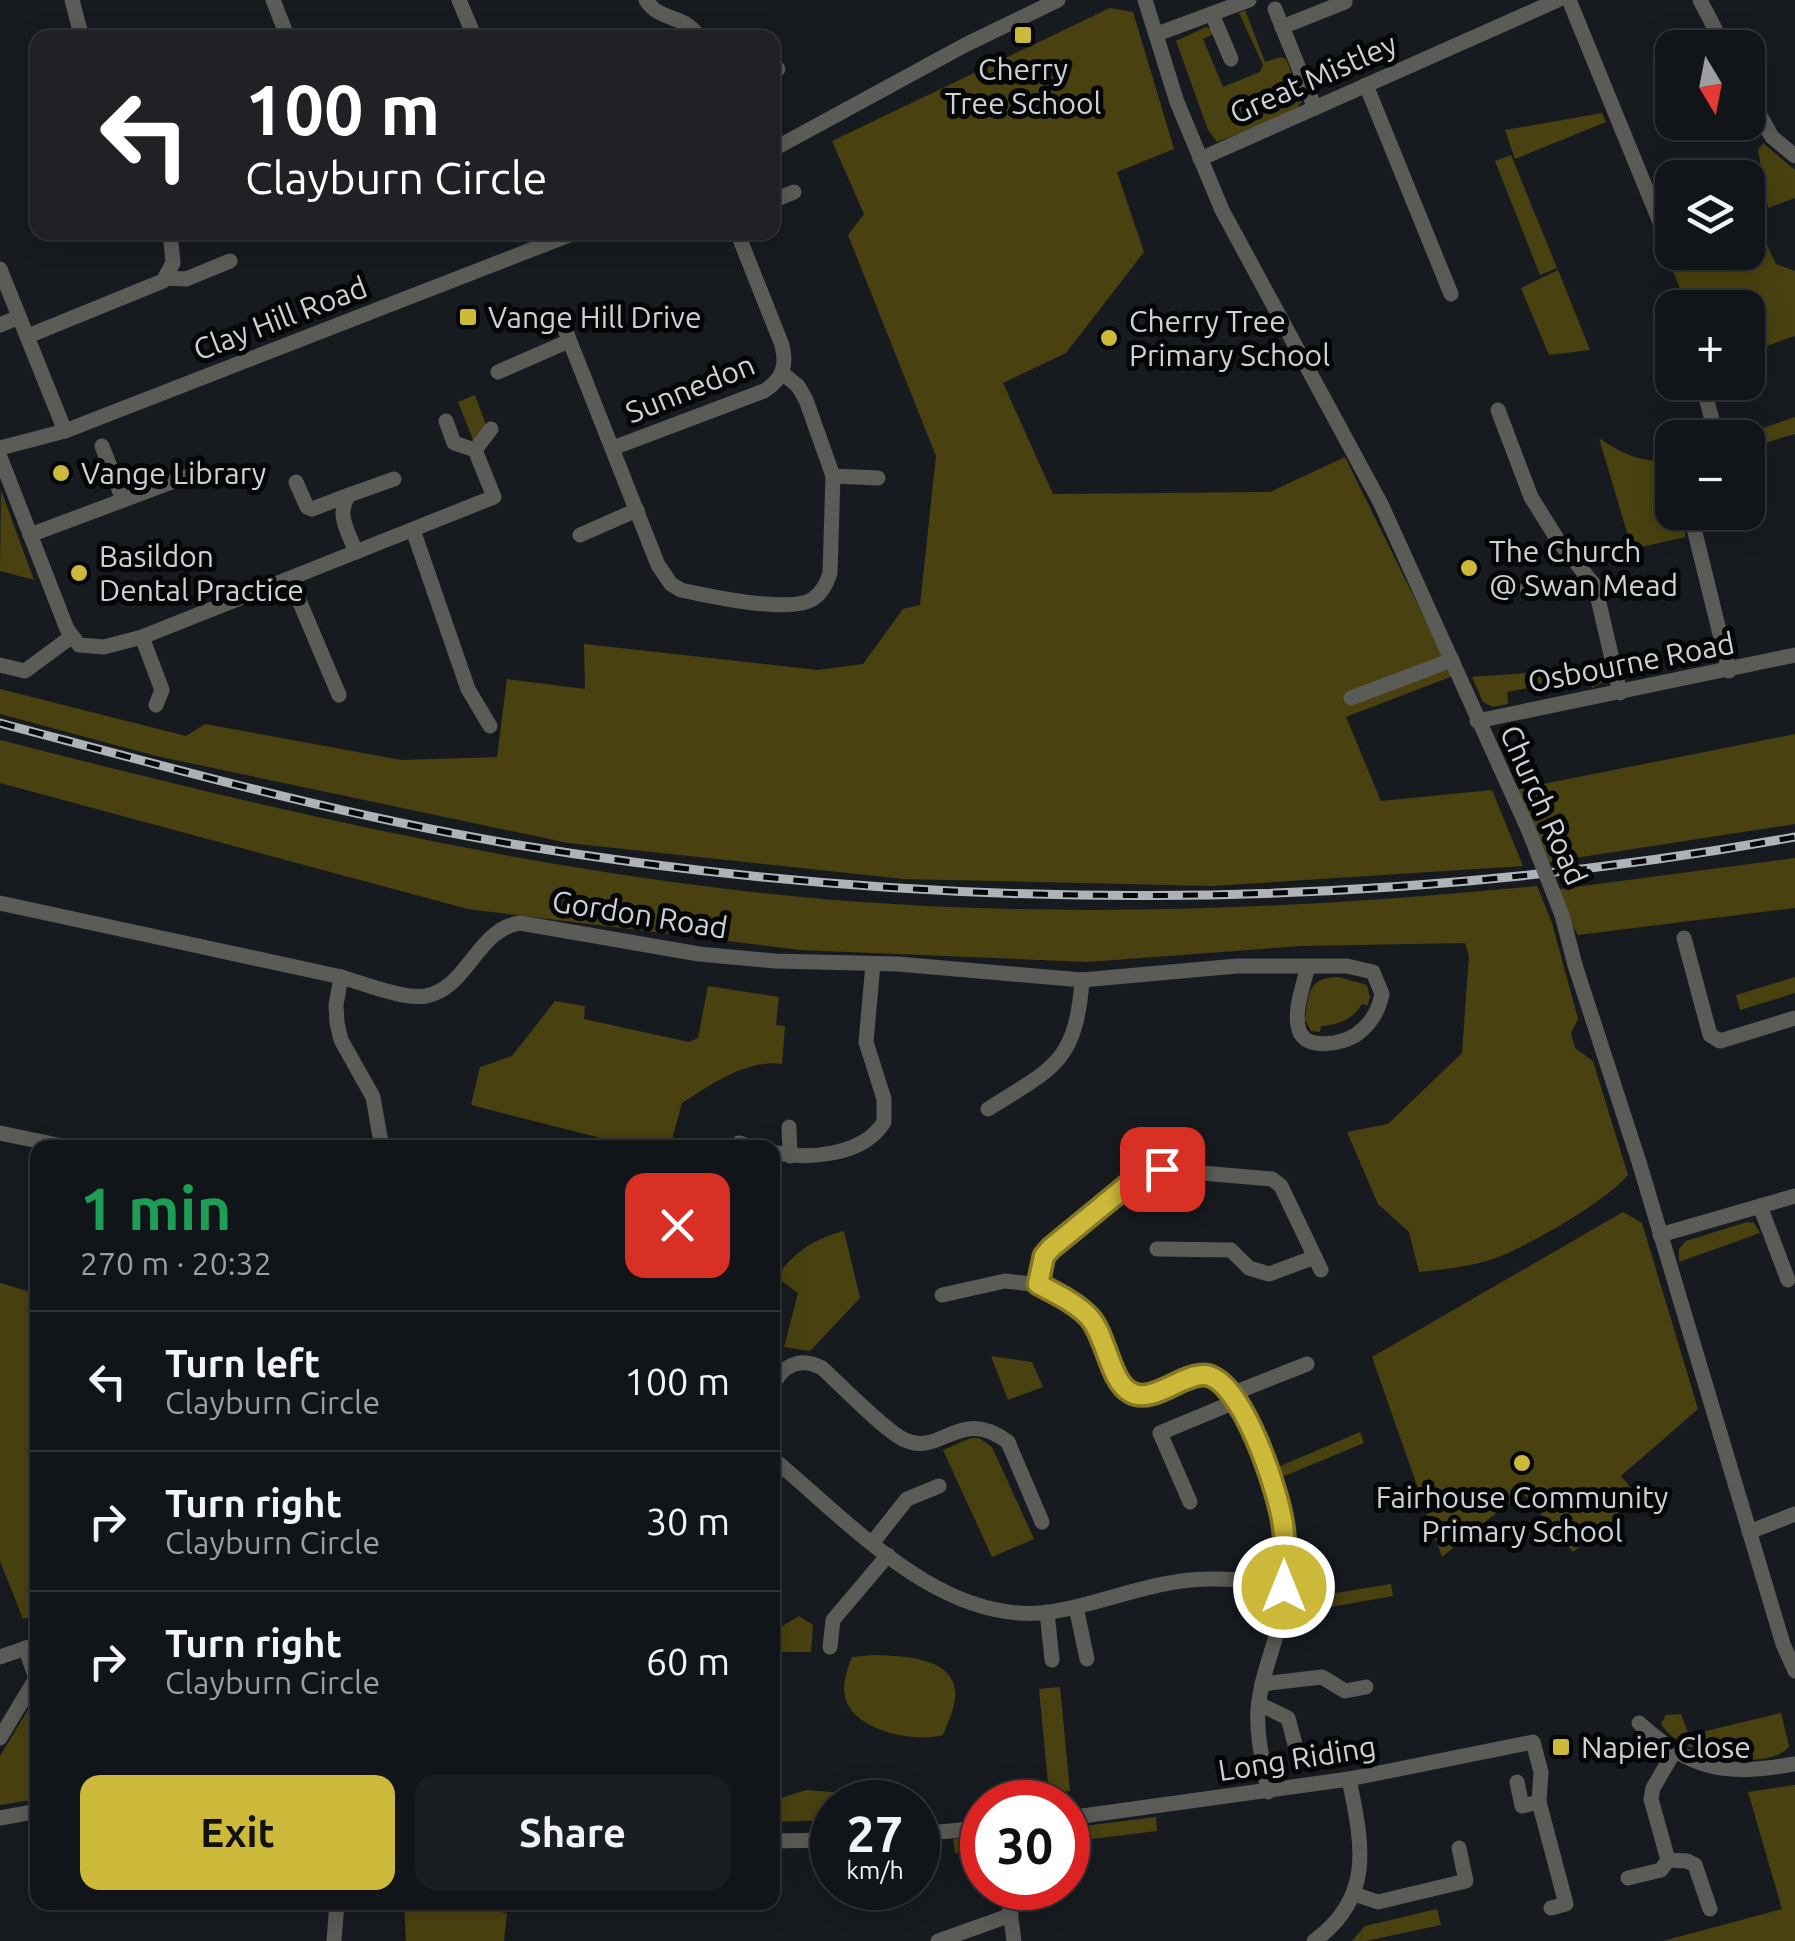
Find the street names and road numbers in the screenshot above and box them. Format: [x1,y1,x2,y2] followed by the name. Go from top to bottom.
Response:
[1224,26,1402,130] street label: Great Mistley
[188,269,372,367] street label: Clay Hill Road
[621,347,759,429] street label: Sunnedon
[1525,625,1737,699] street label: Osbourne Road
[1494,720,1594,890] street label: Church Road
[550,883,730,945] street label: Gordon Road
[1216,1729,1378,1787] street label: Long Riding

